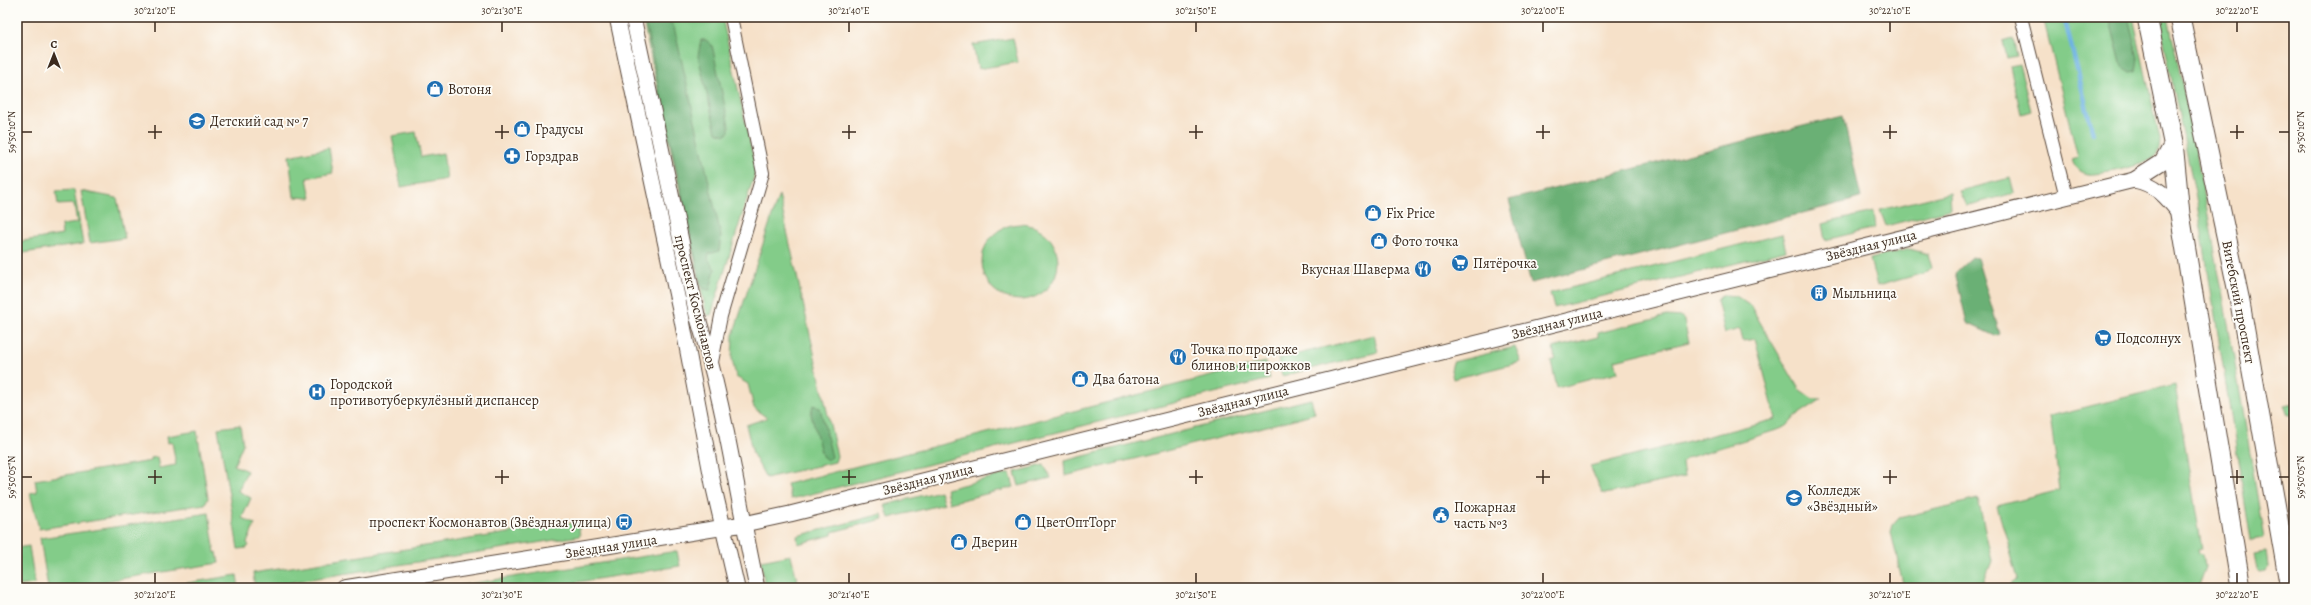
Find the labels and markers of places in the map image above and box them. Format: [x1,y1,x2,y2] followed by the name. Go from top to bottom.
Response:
[425,79,445,99] shop icon: Вотоня
[448,80,492,99] place label: Вотоня
[187,111,207,131] school or university icon: Детский сад № 7
[210,112,308,131] place label: Детский сад № 7
[512,119,532,139] shop icon: Градусы
[535,120,584,139] place label: Градусы
[502,146,522,166] pharmacy icon: Горздрав
[525,147,579,166] place label: Горздрав
[1363,203,1383,223] shop icon: Fix Price
[1386,204,1435,223] place label: Fix Price
[1369,231,1389,251] shop icon: Фото точка
[1392,232,1459,251] place label: Фото точка
[1450,253,1470,273] supermarket icon: Пятёрочка
[1473,254,1537,273] place label: Пятёрочка
[1413,259,1433,279] restaurant icon: Вкусная Шаверма
[1301,260,1411,279] place label: Вкусная Шаверма
[1809,283,1829,303] building icon: Мыльница
[1832,284,1897,303] place label: Мыльница
[2093,328,2113,348] supermarket icon: Подсолнух
[2116,329,2181,348] place label: Подсолнух
[1191,340,1311,375] place label: Точка по продаже блинов и пирожков
[1168,347,1188,367] restaurant icon: Точка по продаже блинов и пирожков
[1070,369,1090,389] shop icon: Два батона
[1093,370,1160,389] place label: Два батона
[330,375,539,410] place label: Городской противотуберкулёзный диспансер
[307,382,327,402] hospital icon: Городской противотуберкулёзный диспансер
[1807,481,1878,516] place label: Колледж «Звёздный»
[1784,488,1804,508] school or university icon: Колледж «Звёздный»
[1454,498,1516,533] place label: Пожарная часть №3
[1431,505,1451,525] public building icon: Пожарная часть №3
[614,512,634,532] bus stop icon: проспект Космонавтов (Звёздная улица)
[1013,512,1033,532] shop icon: ЦветОптТорг
[369,513,611,532] place label: проспект Космонавтов (Звёздная улица)
[1036,513,1116,532] place label: ЦветОптТорг
[949,532,969,552] shop icon: Дверин
[972,533,1018,552] place label: Дверин

